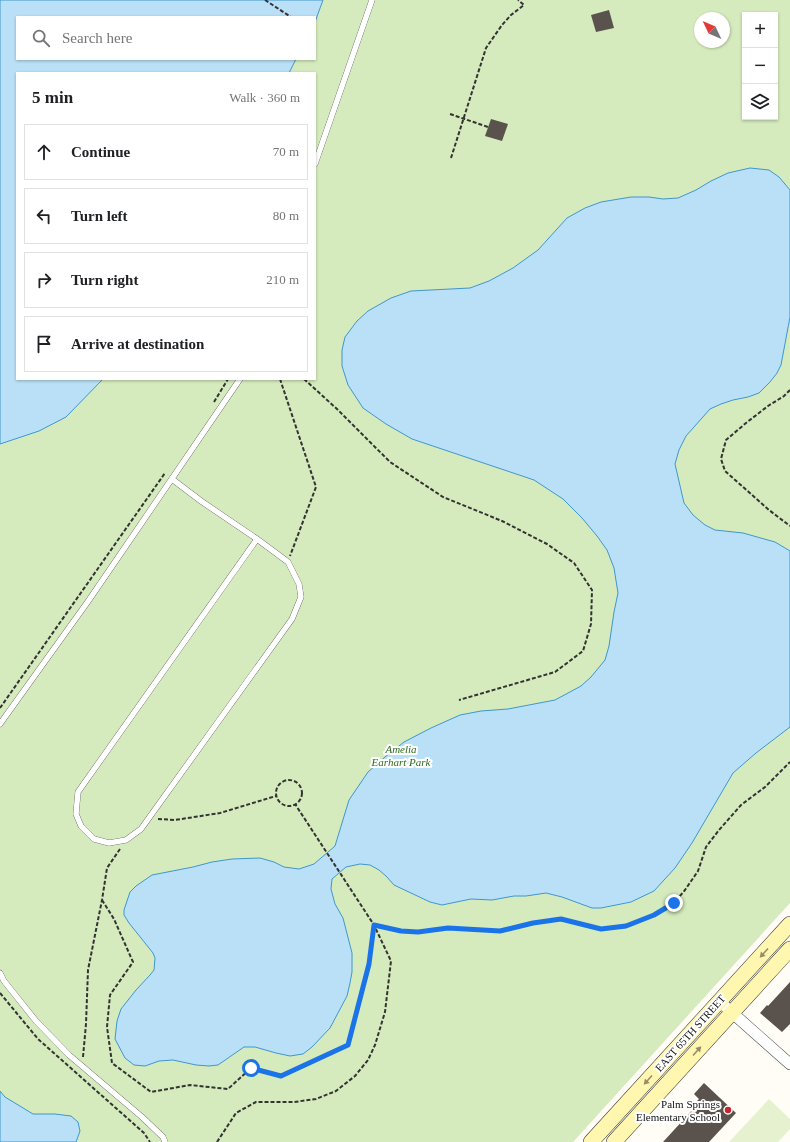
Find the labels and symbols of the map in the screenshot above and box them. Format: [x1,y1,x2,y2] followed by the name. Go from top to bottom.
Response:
[694,12,730,48] north arrow
[371,743,431,768] park label: Amelia Earhart Park
[665,894,683,912] route end
[759,948,768,958] one-way arrow
[652,992,728,1074] street label: EAST 65TH STREET
[692,1046,702,1056] one-way arrow
[242,1059,260,1077] route start
[643,1075,652,1085] one-way arrow
[636,1098,720,1123] place label: Palm Springs Elementary School
[723,1105,733,1115] marker: Palm Springs Elementary School

